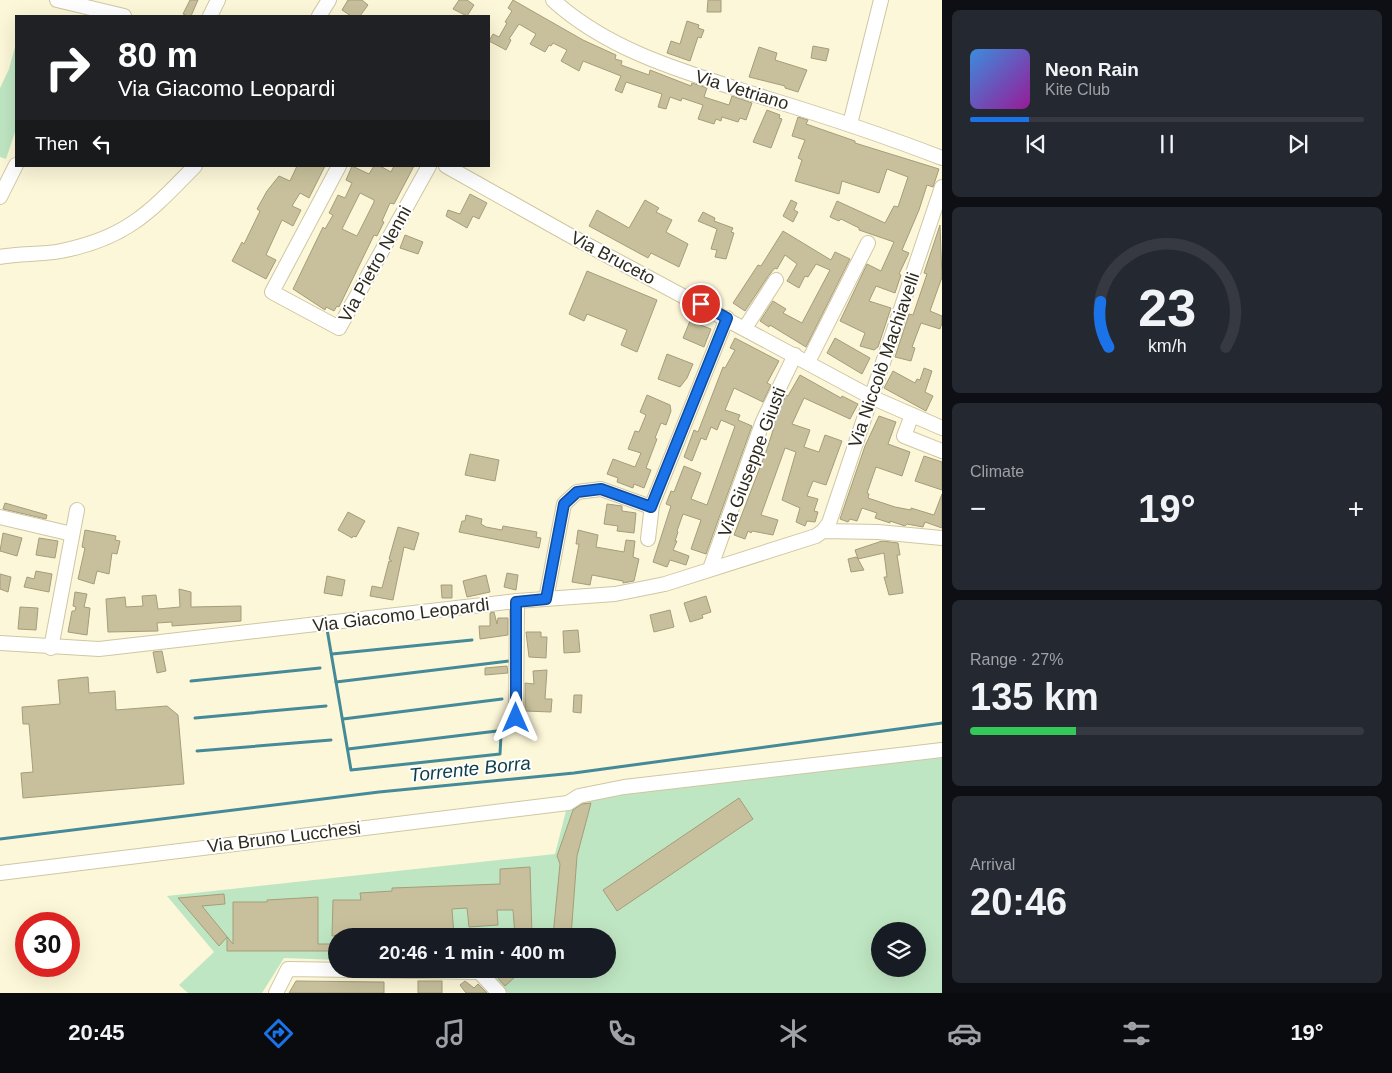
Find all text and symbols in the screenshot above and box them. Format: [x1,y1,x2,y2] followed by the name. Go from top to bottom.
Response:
[35,35,100,100] icon: right
[118,35,198,74] text: 80 m
[1045,59,1139,80] text: Neon Rain
[693,66,791,114] street label: Via Vetriano
[118,76,335,101] text: Via Giacomo Leopardi
[1045,81,1110,98] text: Kite Club
[88,130,116,158] icon: left
[1022,130,1050,158] icon: previous
[1153,130,1181,158] icon: pause
[1284,130,1312,158] icon: next
[35,133,78,154] text: Then
[335,202,415,326] street label: Via Pietro Nenni
[567,227,659,289] street label: Via Bruceto
[845,270,923,450] street label: Via Niccolò Machiavelli
[1138,279,1196,337] text: 23
[680,283,722,325] pin
[687,290,715,318] icon: arrive
[1148,336,1186,356] text: km/h
[714,384,790,540] street label: Via Giuseppe Giusti
[970,463,1024,480] text: Climate
[1138,488,1196,530] text: 19°
[970,493,986,524] text: −
[1348,493,1364,524] text: +
[312,594,490,636] street label: Via Giacomo Leopardi
[970,651,1063,668] text: Range · 27%
[970,676,1099,718] text: 135 km
[489,691,541,743] position arrow
[408,752,532,786] water label: Torrente Borra
[206,818,362,856] street label: Via Bruno Lucchesi
[970,856,1015,873] text: Arrival
[970,881,1067,923] text: 20:46
[15,912,80,977] speed limit sign: 30
[871,922,926,977] map controls
[871,922,926,977] button: layers
[379,942,565,963] text: 20:46 · 1 min · 400 m
[261,1016,296,1051] icon: directions
[433,1016,468,1051] icon: music
[604,1016,639,1051] icon: phone
[776,1016,811,1051] icon: climate
[947,1016,982,1051] icon: car
[1119,1016,1154,1051] icon: filters
[68,1020,125,1045] text: 20:45
[1290,1020,1324,1045] text: 19°

